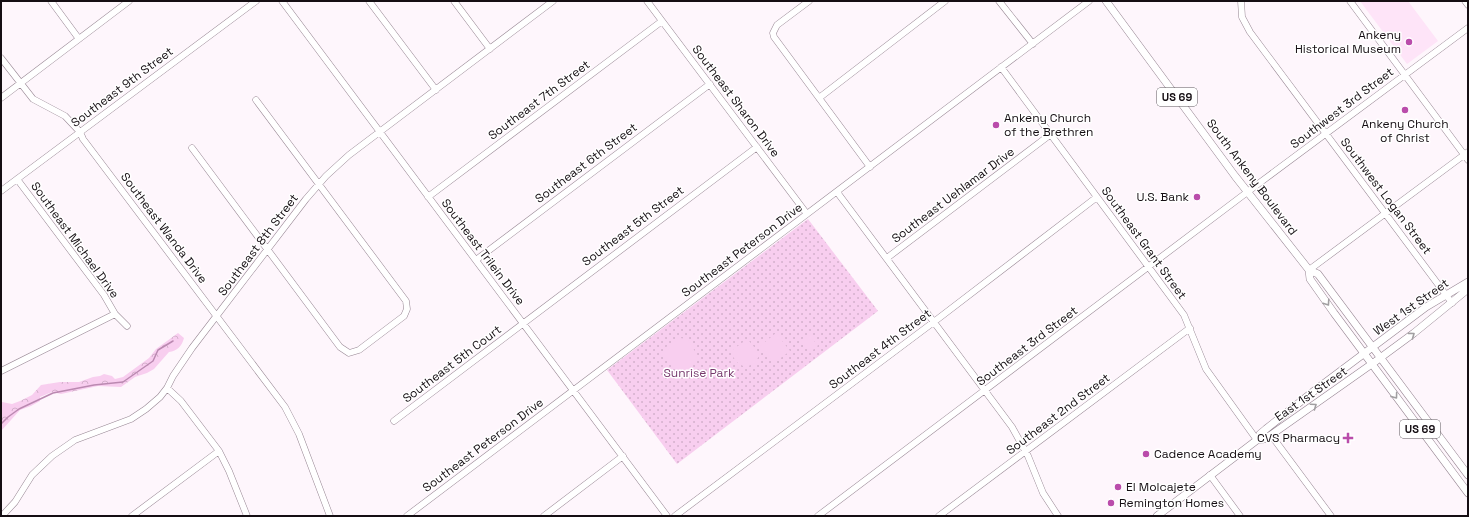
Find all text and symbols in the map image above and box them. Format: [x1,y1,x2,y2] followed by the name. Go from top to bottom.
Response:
[1295,27,1401,57] place label: Ankeny Historical Museum
[1404,37,1414,47] marker: Ankeny Historical Museum
[689,42,783,160] street label: Southeast Sharon Drive
[68,43,176,131] street label: Southeast 9th Street
[485,57,593,143] street label: Southeast 7th Street
[1287,64,1397,152] street label: Southwest 3rd Street
[1157,88,1197,106] road number: US 69
[1400,105,1410,115] marker: Ankeny Church of Christ
[1004,110,1093,140] place label: Ankeny Church of the Brethren
[1203,116,1301,238] street label: South Ankeny Boulevard
[1362,116,1449,146] place label: Ankeny Church of Christ
[532,119,640,207] street label: Southeast 6th Street
[991,120,1001,130] marker: Ankeny Church of the Brethren
[1337,134,1435,258] street label: Southwest Logan Street
[888,144,1018,246] street label: Southeast Uehlamar Drive
[117,169,211,287] street label: Southeast Wanda Drive
[27,179,123,301] street label: Southeast Michael Drive
[579,182,687,270] street label: Southeast 5th Street
[1098,184,1190,302] street label: Southeast Grant Street
[1136,189,1190,205] place label: U.S. Bank
[214,191,302,299] street label: Southeast 8th Street
[1192,192,1202,202] marker: U.S. Bank
[438,196,528,308] street label: Southeast Trilein Drive
[678,199,806,301] street label: Southeast Peterson Drive
[1370,275,1452,339] street label: West 1st Street
[1322,299,1329,306] one-way arrow
[973,303,1081,389] street label: Southeast 3rd Street
[826,305,934,393] street label: Southeast 4th Street
[400,322,504,406] street label: Southeast 5th Court
[1408,332,1415,339] one-way arrow
[1272,363,1350,425] street label: East 1st Street
[664,365,735,381] park label: Sunrise Park
[1003,370,1113,458] street label: Southeast 2nd Street
[1390,391,1397,398] one-way arrow
[419,394,547,496] street label: Southeast Peterson Drive
[1310,403,1317,411] one-way arrow
[1400,420,1440,438] road number: US 69
[1257,430,1340,446] place label: CVS Pharmacy
[1343,433,1353,443] marker: CVS Pharmacy
[1154,446,1262,462] place label: Cadence Academy
[1141,449,1151,459] marker: Cadence Academy
[1126,479,1196,495] place label: El Molcajete
[1113,482,1123,492] marker: El Molcajete
[1119,495,1224,511] place label: Remington Homes
[1106,498,1116,508] marker: Remington Homes

